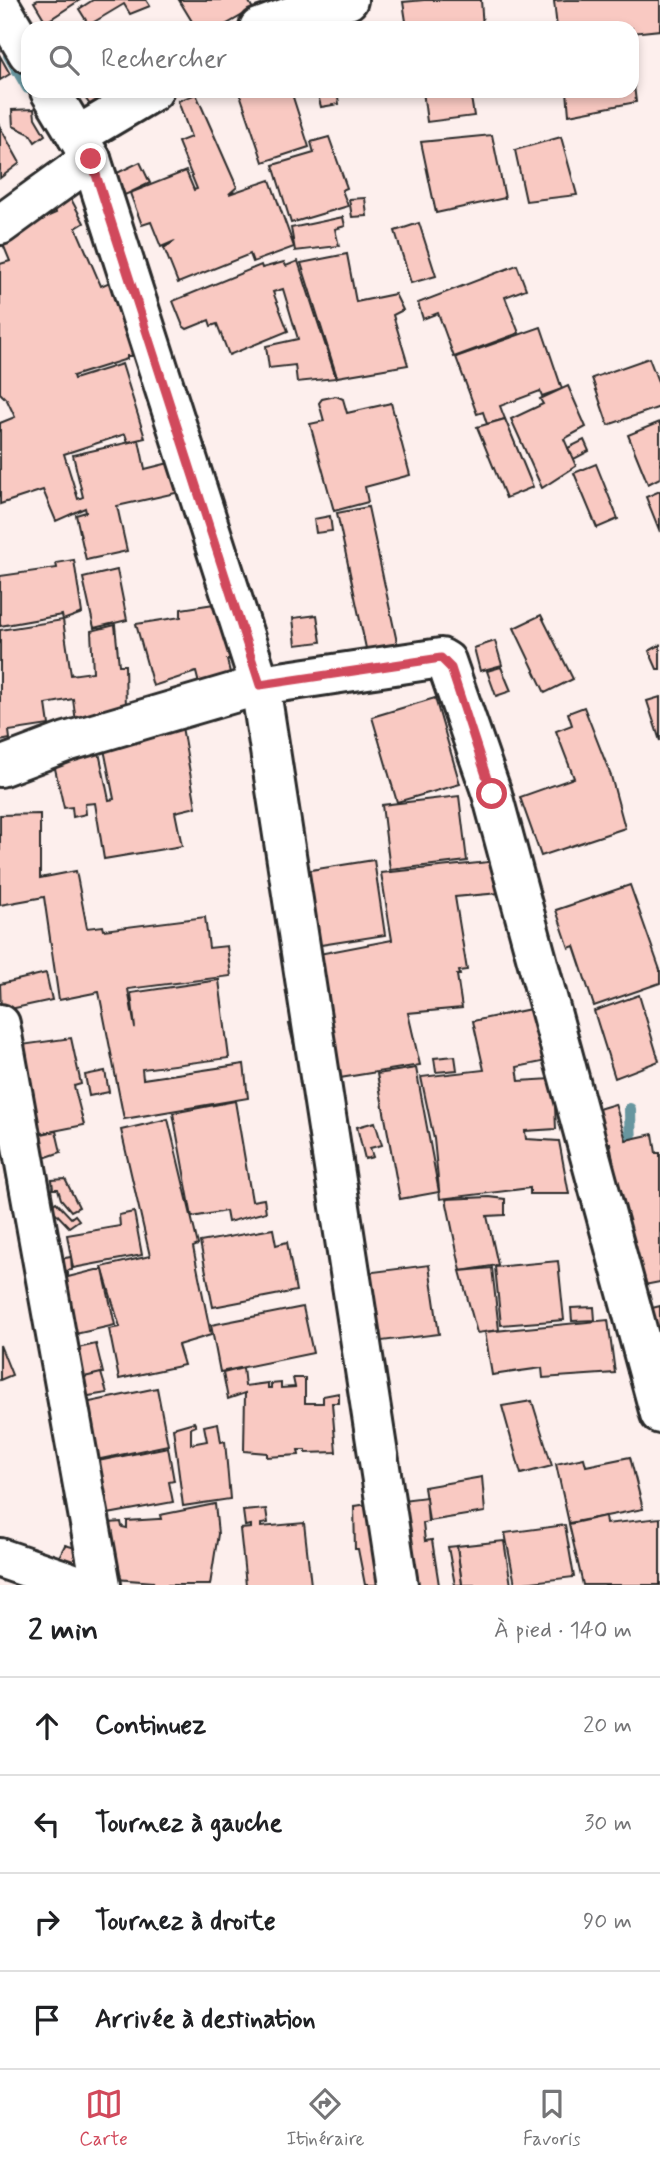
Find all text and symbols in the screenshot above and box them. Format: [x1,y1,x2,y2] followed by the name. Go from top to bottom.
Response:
[21,21,639,98] search box
[45,41,83,79] icon: search
[101,43,227,77] text: Rechercher
[75,143,106,174] route end
[476,778,507,809] route start
[28,1611,98,1650] text: 2 min
[494,1616,632,1646] text: À pied · 140 m
[28,1707,66,1745] icon: ahead
[95,1709,206,1743] text: Continuez
[583,1711,632,1741] text: 20 m
[28,1805,66,1843] icon: left
[95,1807,282,1841] text: Tournez à gauche
[584,1809,632,1839] text: 30 m
[28,1903,66,1941] icon: right
[95,1905,276,1939] text: Tournez à droite
[583,1907,632,1937] text: 90 m
[28,2001,66,2039] icon: arrive
[95,2003,316,2037] text: Arrivée à destination
[79,2085,128,2152] tab: Carte
[286,2085,364,2152] tab: Itinéraire
[523,2085,581,2152] tab: Favoris

